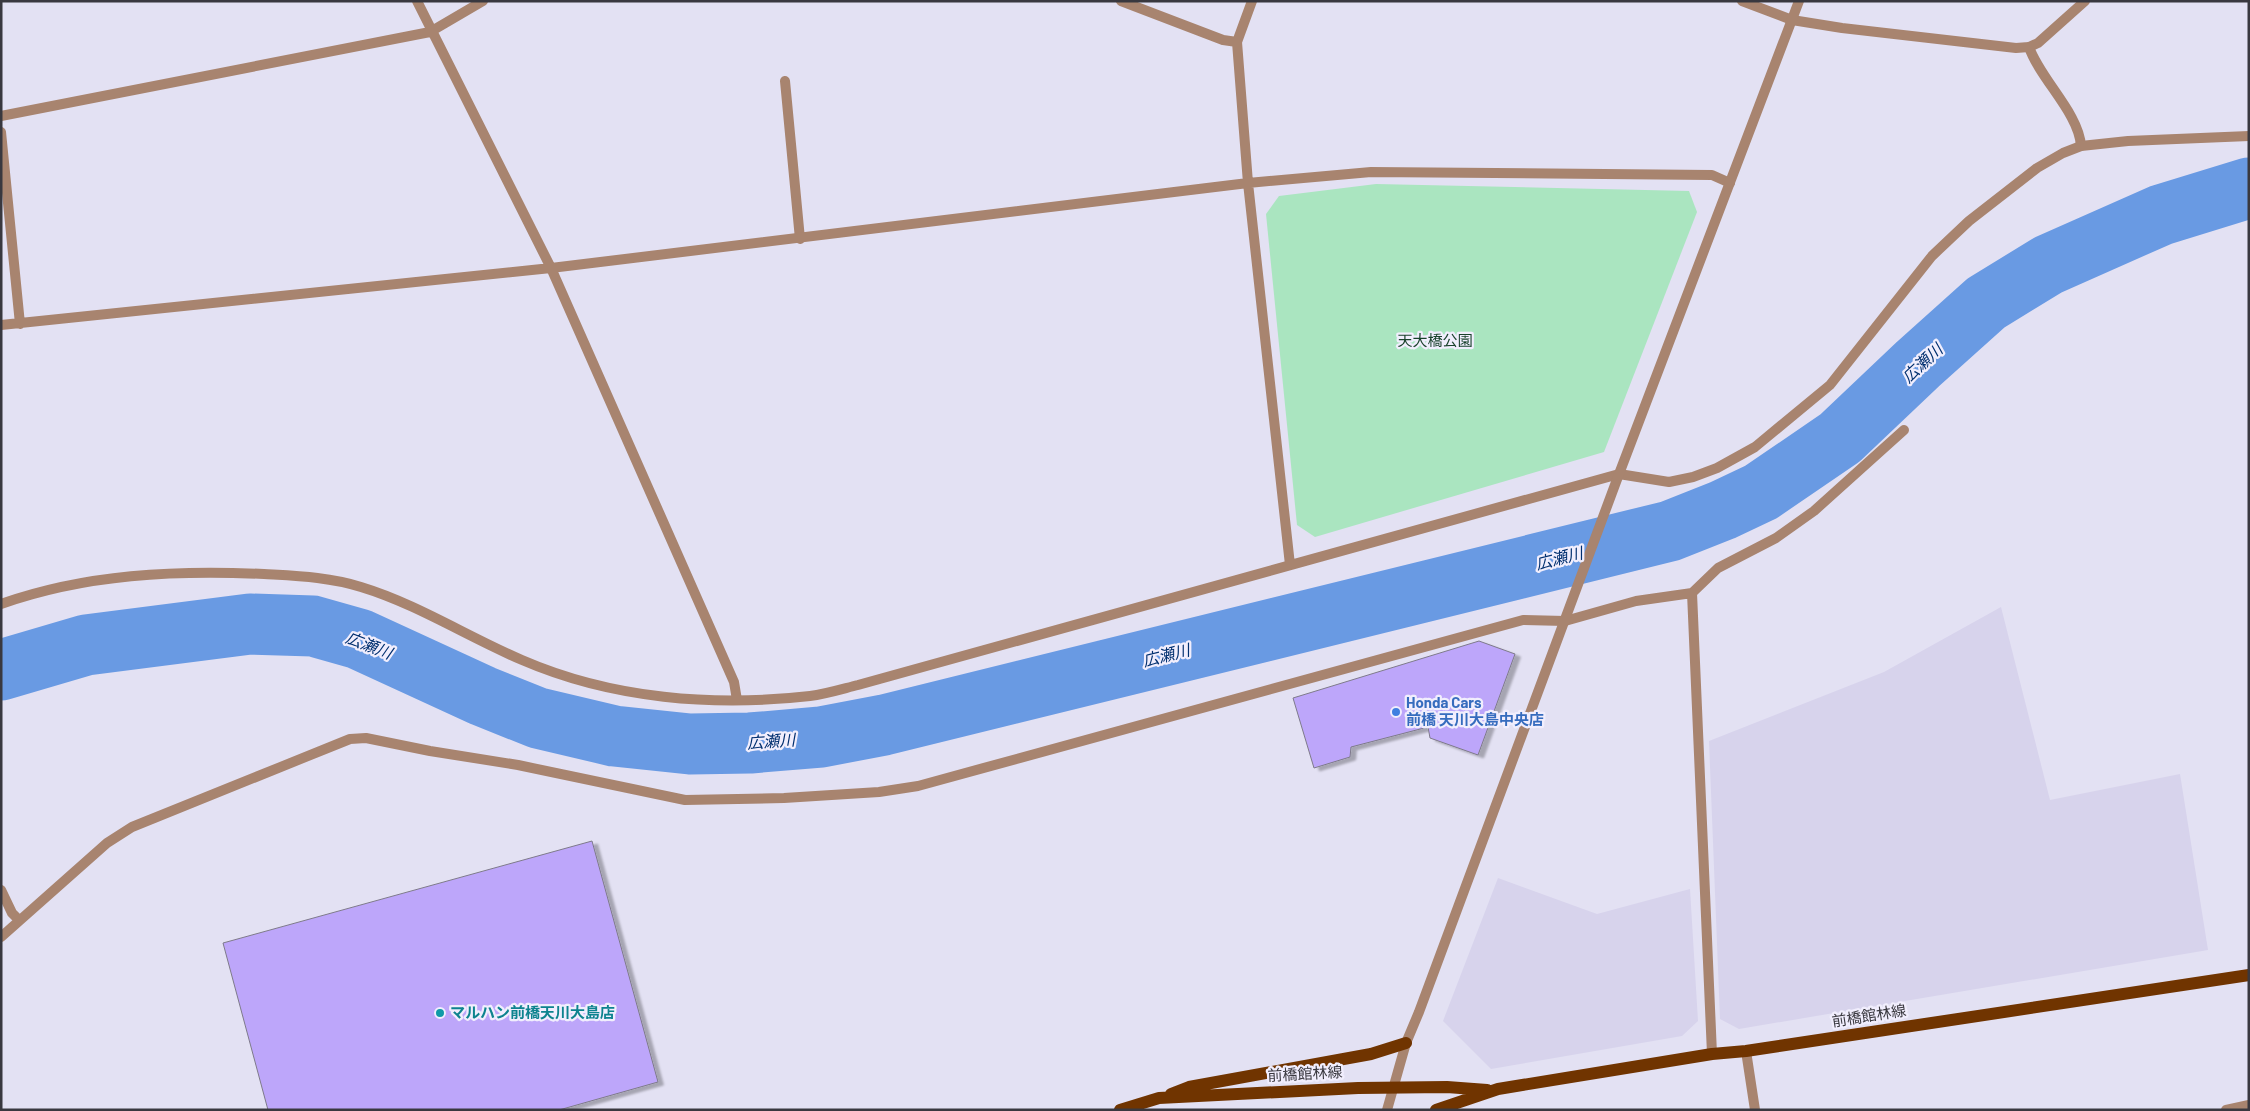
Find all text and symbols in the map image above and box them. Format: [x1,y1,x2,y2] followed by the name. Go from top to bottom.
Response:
[1397,331,1473,349] park label: 天大橋公園
[1898,338,1947,386] water label: 広瀬川
[1533,542,1586,573] water label: 広瀬川
[343,627,397,663] water label: 広瀬川
[1140,639,1193,670] water label: 広瀬川
[1406,693,1544,728] place label: Honda Cars 前橋 天川大島中央店
[1390,706,1402,718] marker: Honda Cars 前橋 天川大島中央店
[746,729,798,752] water label: 広瀬川
[1830,1000,1907,1030] street label: 前橋館林線
[450,1003,615,1021] place label: マルハン前橋天川大島店
[434,1007,446,1019] marker: マルハン前橋天川大島店
[1267,1062,1343,1084] street label: 前橋館林線

